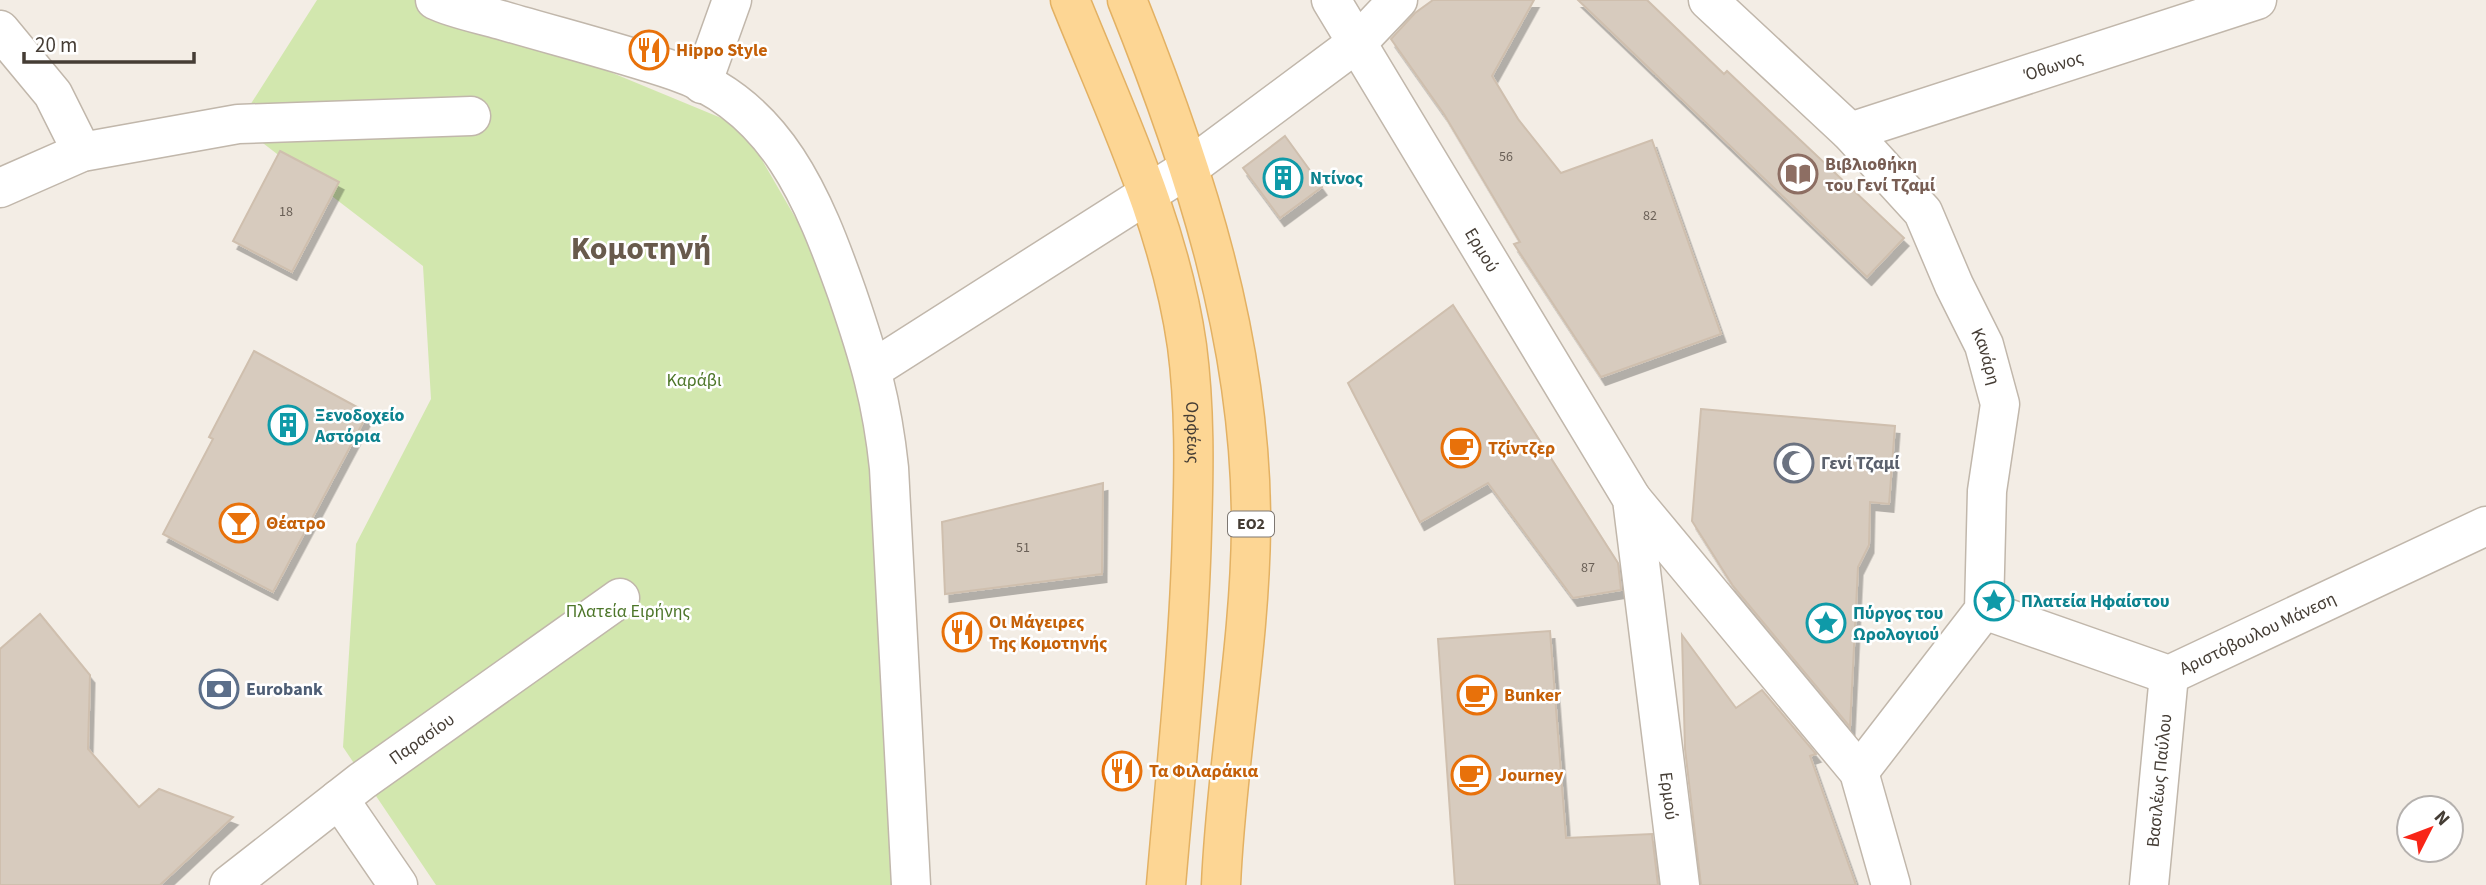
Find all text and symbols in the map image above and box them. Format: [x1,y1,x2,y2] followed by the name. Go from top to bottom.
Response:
[24,21,194,65] scale bar
[628,29,670,71] restaurant icon: Hippo Style
[35,30,77,60] text: 20 m
[676,38,768,63] place label: Hippo Style
[2020,45,2087,88] street label: Όθωνος
[1499,147,1513,167] house number: 56
[1825,152,1936,198] place label: Βιβλιοθήκη του Γενί Τζαμί
[1777,153,1819,195] library icon: Βιβλιοθήκη του Γενί Τζαμί
[1262,157,1304,199] building icon: Ντίνος
[1310,166,1363,191] place label: Ντίνος
[279,202,293,222] house number: 18
[1643,206,1657,226] house number: 82
[1459,223,1505,277] street label: Ερμού
[571,226,711,272] district label: Κομοτηνή
[1965,323,2007,388] street label: Κανάρη
[666,368,722,393] park label: Καράβι
[1180,401,1206,464] street label: Ορφέως
[314,403,405,449] place label: Ξενοδοχείο Αστόρια
[267,404,309,446] building icon: Ξενοδοχείο Αστόρια
[1440,427,1482,469] cafe icon: Τζίντζερ
[1488,436,1555,461] place label: Τζίντζερ
[1773,442,1815,484] mosque icon: Γενί Τζαμί
[1821,451,1900,476] place label: Γενί Τζαμί
[218,502,260,544] bar icon: Θέατρο
[266,511,326,536] place label: Θέατρο
[1228,512,1274,537] road number: ΕΟ2
[1016,538,1030,558] house number: 51
[1581,558,1595,578] house number: 87
[1973,580,2015,622] place icon: Πλατεία Ηφαίστου
[2175,586,2340,681] street label: Αριστόβουλου Μάνεση
[2021,589,2170,614] place label: Πλατεία Ηφαίστου
[566,599,691,624] park label: Πλατεία Ειρήνης
[1853,601,1943,647] place label: Πύργος του Ωρολογιού
[1805,602,1847,644] place icon: Πύργος του Ωρολογιού
[989,610,1107,656] place label: Οι Μάγειρες Της Κομοτηνής
[941,611,983,653] restaurant icon: Οι Μάγειρες Της Κομοτηνής
[198,668,240,710] bank icon: Eurobank
[1456,674,1498,716] cafe icon: Bunker
[246,677,323,702] place label: Eurobank
[1504,683,1562,708] place label: Bunker
[384,707,459,771] street label: Παρασίου
[2140,713,2178,848] street label: Βασιλέως Παύλου
[1101,750,1143,792] restaurant icon: Τα Φιλαράκια
[1450,754,1492,796] cafe icon: Journey
[1149,759,1258,784] place label: Τα Φιλαράκια
[1498,763,1564,788] place label: Journey
[1654,771,1684,821] street label: Ερμού
[2395,794,2465,864] north arrow
[2427,805,2456,832] text: N

